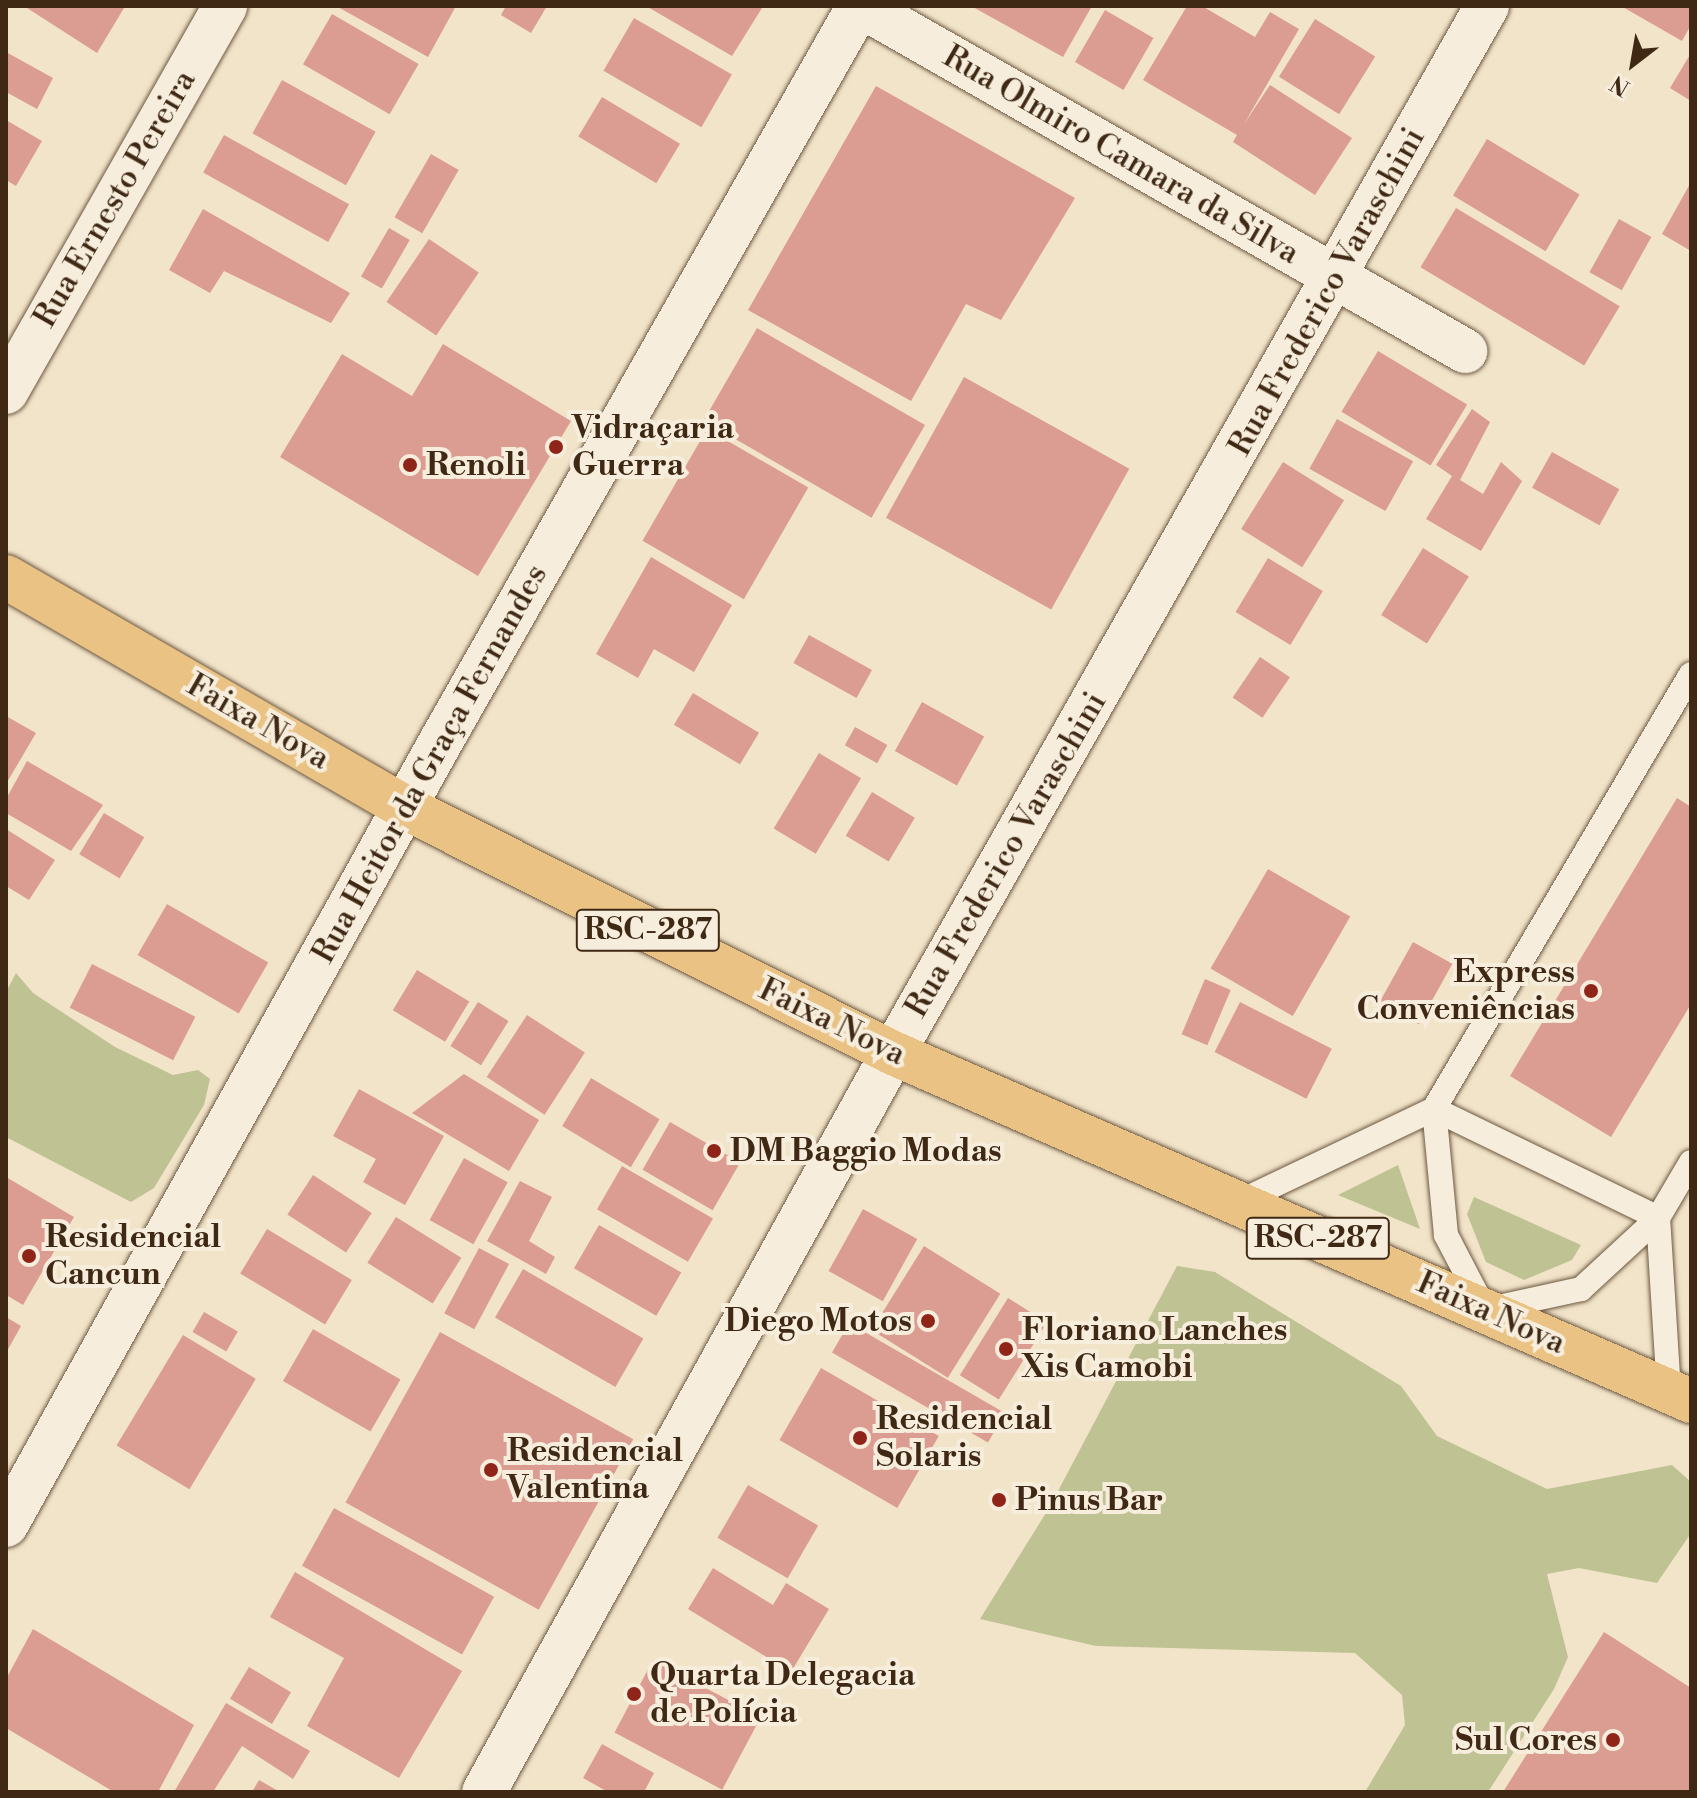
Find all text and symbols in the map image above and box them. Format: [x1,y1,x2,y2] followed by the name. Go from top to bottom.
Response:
[1593,24,1673,104] north arrow
[936,37,1306,273] street label: Rua Olmiro Camara da Silva
[26,63,204,335] street label: Rua Ernesto Pereira
[1606,69,1635,101] text: N
[1221,121,1433,463] street label: Rua Frederico Varaschini
[572,410,734,485] place label: Vidraçaria Guerra
[547,438,565,456] marker: Vidraçaria Guerra
[426,446,526,484] place label: Renoli
[401,456,419,474] marker: Renoli
[304,558,556,970] street label: Rua Heitor da Graça Fernandes
[180,666,336,778] street label: Faixa Nova
[897,686,1115,1024] street label: Rua Frederico Varaschini
[574,904,722,956] road number: RSC-287
[1356,954,1575,1029] place label: Express Conveniências
[753,970,911,1074] street label: Faixa Nova
[1582,982,1600,1000] marker: Express Conveniências
[730,1132,1002,1170] place label: DM Baggio Modas
[705,1142,723,1160] marker: DM Baggio Modas
[1244,1212,1392,1264] road number: RSC-287
[45,1219,221,1294] place label: Residencial Cancun
[20,1247,38,1265] marker: Residencial Cancun
[1411,1263,1571,1363] street label: Faixa Nova
[725,1302,912,1340] place label: Diego Motos
[919,1312,937,1330] marker: Diego Motos
[1022,1312,1288,1387] place label: Floriano Lanches Xis Camobi
[997,1340,1015,1358] marker: Floriano Lanches Xis Camobi
[876,1401,1052,1476] place label: Residencial Solaris
[851,1429,869,1447] marker: Residencial Solaris
[507,1433,683,1508] place label: Residencial Valentina
[482,1461,500,1479] marker: Residencial Valentina
[1015,1481,1163,1519] place label: Pinus Bar
[990,1491,1008,1509] marker: Pinus Bar
[650,1657,915,1732] place label: Quarta Delegacia de Polícia
[625,1685,643,1703] marker: Quarta Delegacia de Polícia
[1455,1721,1597,1759] place label: Sul Cores
[1604,1731,1622,1749] marker: Sul Cores

